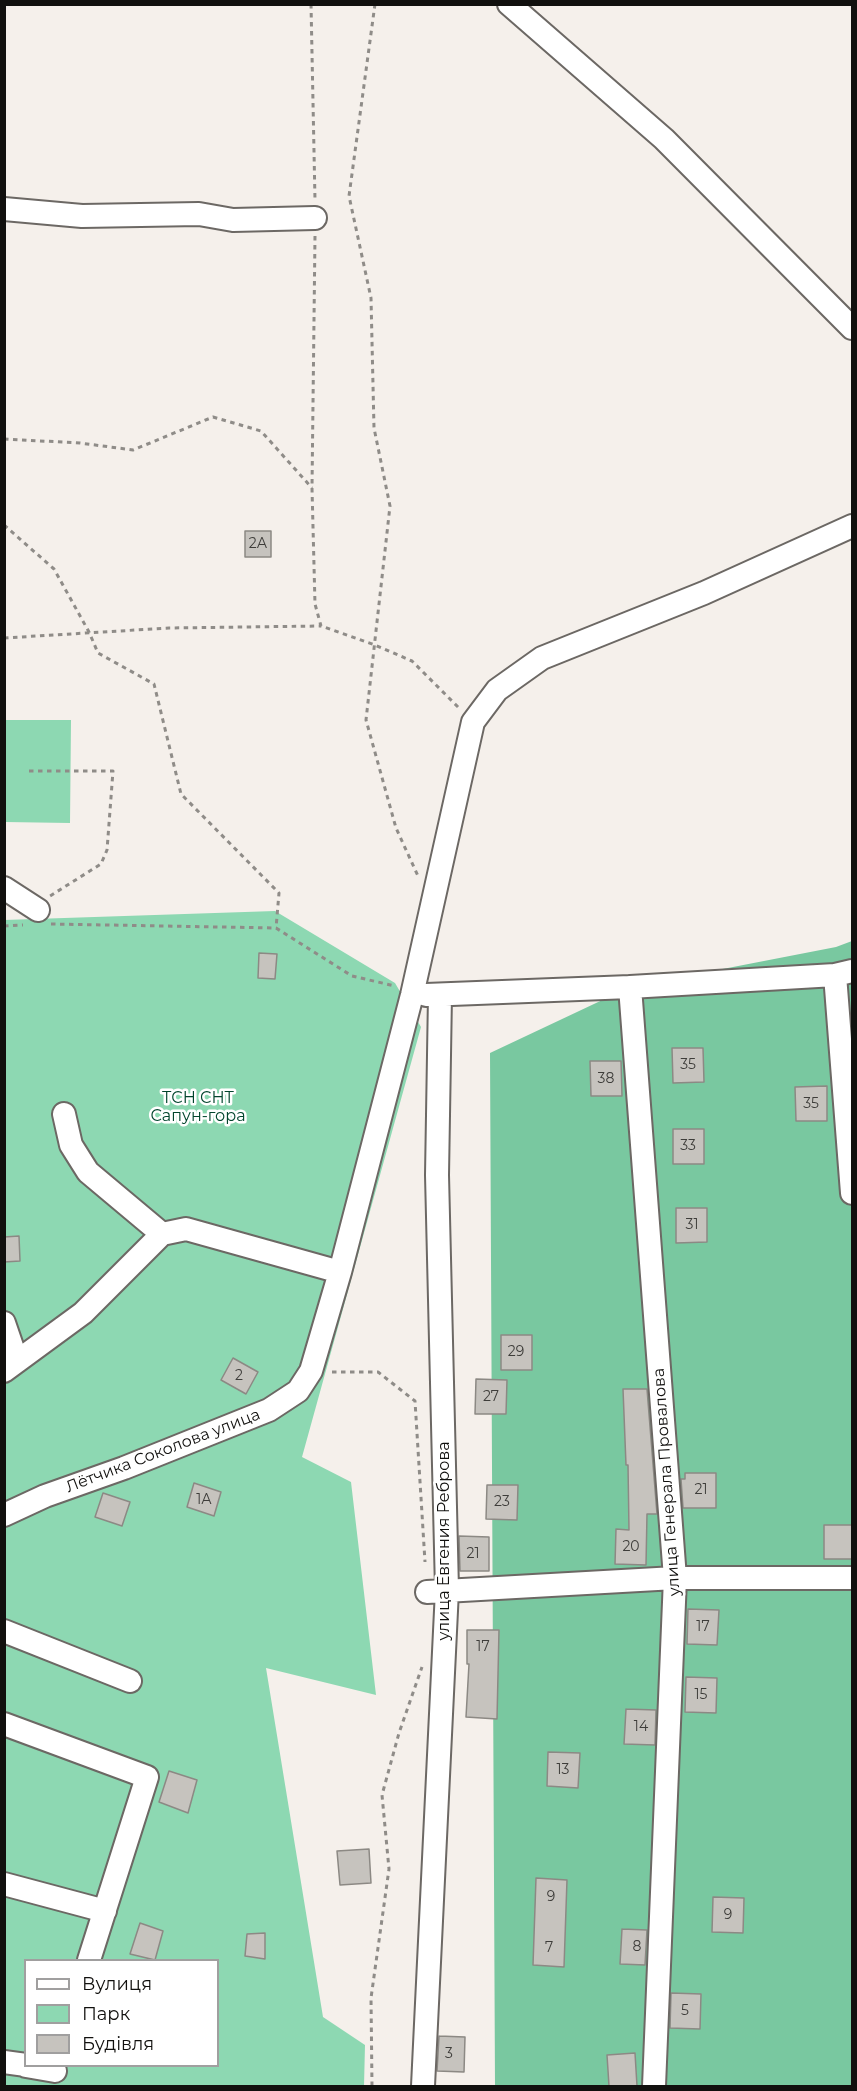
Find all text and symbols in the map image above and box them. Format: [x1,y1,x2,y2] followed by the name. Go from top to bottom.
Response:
[249,536,267,552] house number: 2А
[680,1057,696,1073] house number: 35
[598,1071,614,1087] house number: 38
[151,1088,245,1126] park label: ТСН СНТ Сапун-гора
[803,1096,819,1112] house number: 35
[680,1138,696,1154] house number: 33
[686,1217,698,1233] house number: 31
[508,1344,524,1360] house number: 29
[649,1367,685,1597] street label: улица Генерала Провалова
[235,1368,243,1384] house number: 2
[483,1389,499,1405] house number: 27
[63,1405,263,1497] street label: Лётчика Соколова улица
[434,1442,454,1640] street label: улица Евгения Реброва
[694,1482,708,1498] house number: 21
[196,1492,212,1508] house number: 1А
[494,1494,510,1510] house number: 23
[622,1539,640,1555] house number: 20
[466,1546,480,1562] house number: 21
[696,1619,710,1635] house number: 17
[476,1639,490,1655] house number: 17
[695,1687,707,1703] house number: 15
[634,1719,648,1735] house number: 14
[557,1762,569,1778] house number: 13
[547,1889,555,1905] house number: 9
[724,1907,732,1923] house number: 9
[633,1939,641,1955] house number: 8
[545,1940,553,1956] house number: 7
[24,1959,219,2067] legend
[82,1973,152,1995] text: Вулиця
[82,2003,130,2025] text: Парк
[681,2003,689,2019] house number: 5
[82,2033,154,2055] text: Будівля
[445,2046,453,2062] house number: 3

